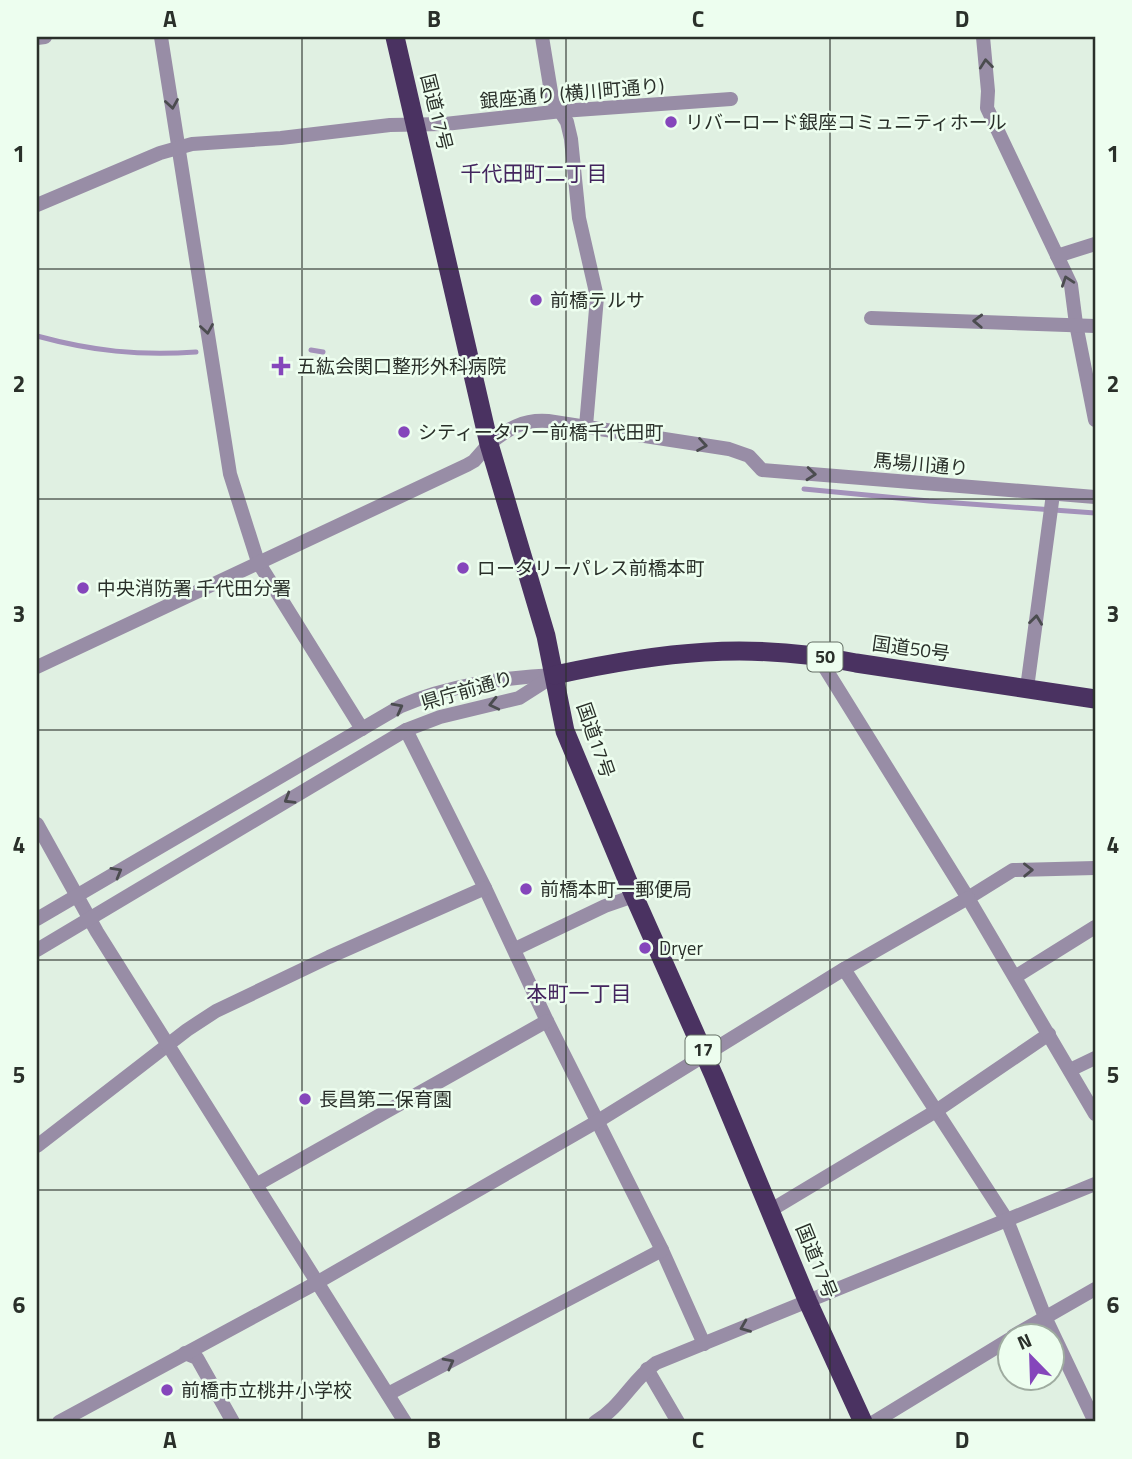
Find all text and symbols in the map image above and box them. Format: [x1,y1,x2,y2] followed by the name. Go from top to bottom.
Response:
[163,1,177,36] text: A
[427,1,441,36] text: B
[692,1,704,36] text: C
[955,1,969,36] text: D
[978,58,993,70] one-way arrow
[414,70,461,153] street label: 国道17号
[478,70,665,115] street label: 銀座通り (横川町通り)
[164,98,179,110] one-way arrow
[685,107,1007,136] place label: リバーロード銀座コミュニティホール
[663,114,679,130] marker: リバーロード銀座コミュニティホール
[13,136,25,171] text: 1
[1107,136,1119,171] text: 1
[461,157,608,189] district label: 千代田町二丁目
[1062,276,1076,288] one-way arrow
[550,285,645,314] place label: 前橋テルサ
[528,292,544,308] marker: 前橋テルサ
[972,313,983,329] one-way arrow
[199,323,214,335] one-way arrow
[297,351,506,380] place label: 五紘会関口整形外科病院
[271,356,291,376] marker: 五紘会関口整形外科病院
[13,366,25,401] text: 2
[1107,366,1119,401] text: 2
[418,417,664,446] place label: シティータワー前橋千代田町
[396,424,412,440] marker: シティータワー前橋千代田町
[696,437,708,452] one-way arrow
[872,445,970,482] street label: 馬場川通り
[806,466,817,481] one-way arrow
[477,553,705,582] place label: ロータリーパレス前橋本町
[455,560,471,576] marker: ロータリーパレス前橋本町
[97,573,291,602] place label: 中央消防署 千代田分署
[75,580,91,596] marker: 中央消防署 千代田分署
[13,596,25,631] text: 3
[1107,596,1119,631] text: 3
[1029,614,1044,626] one-way arrow
[870,628,952,667] street label: 国道50号
[808,642,842,672] road number: 50
[417,662,517,717] street label: 県庁前通り
[488,696,500,710] one-way arrow
[570,698,623,782] street label: 国道17号
[391,703,403,717] one-way arrow
[284,791,297,804] one-way arrow
[13,827,25,862] text: 4
[1107,827,1119,862] text: 4
[1022,862,1033,877] one-way arrow
[109,867,122,880] one-way arrow
[540,874,692,903] place label: 前橋本町一郵便局
[518,881,534,897] marker: 前橋本町一郵便局
[659,933,703,962] place label: Dryer
[637,940,653,956] marker: Dryer
[527,977,632,1009] district label: 本町一丁目
[686,1036,720,1064] road number: 17
[13,1057,25,1092] text: 5
[1107,1057,1119,1092] text: 5
[319,1084,452,1113] place label: 長昌第二保育園
[297,1091,313,1107] marker: 長昌第二保育園
[789,1219,846,1303] street label: 国道17号
[13,1287,26,1322] text: 6
[1107,1287,1120,1322] text: 6
[740,1319,752,1333] one-way arrow
[996,1322,1066,1392] north arrow
[1012,1325,1036,1357] text: N
[442,1357,454,1371] one-way arrow
[181,1375,352,1404] place label: 前橋市立桃井小学校
[159,1382,175,1398] marker: 前橋市立桃井小学校
[163,1422,177,1457] text: A
[427,1422,441,1457] text: B
[692,1422,704,1457] text: C
[955,1422,969,1457] text: D

